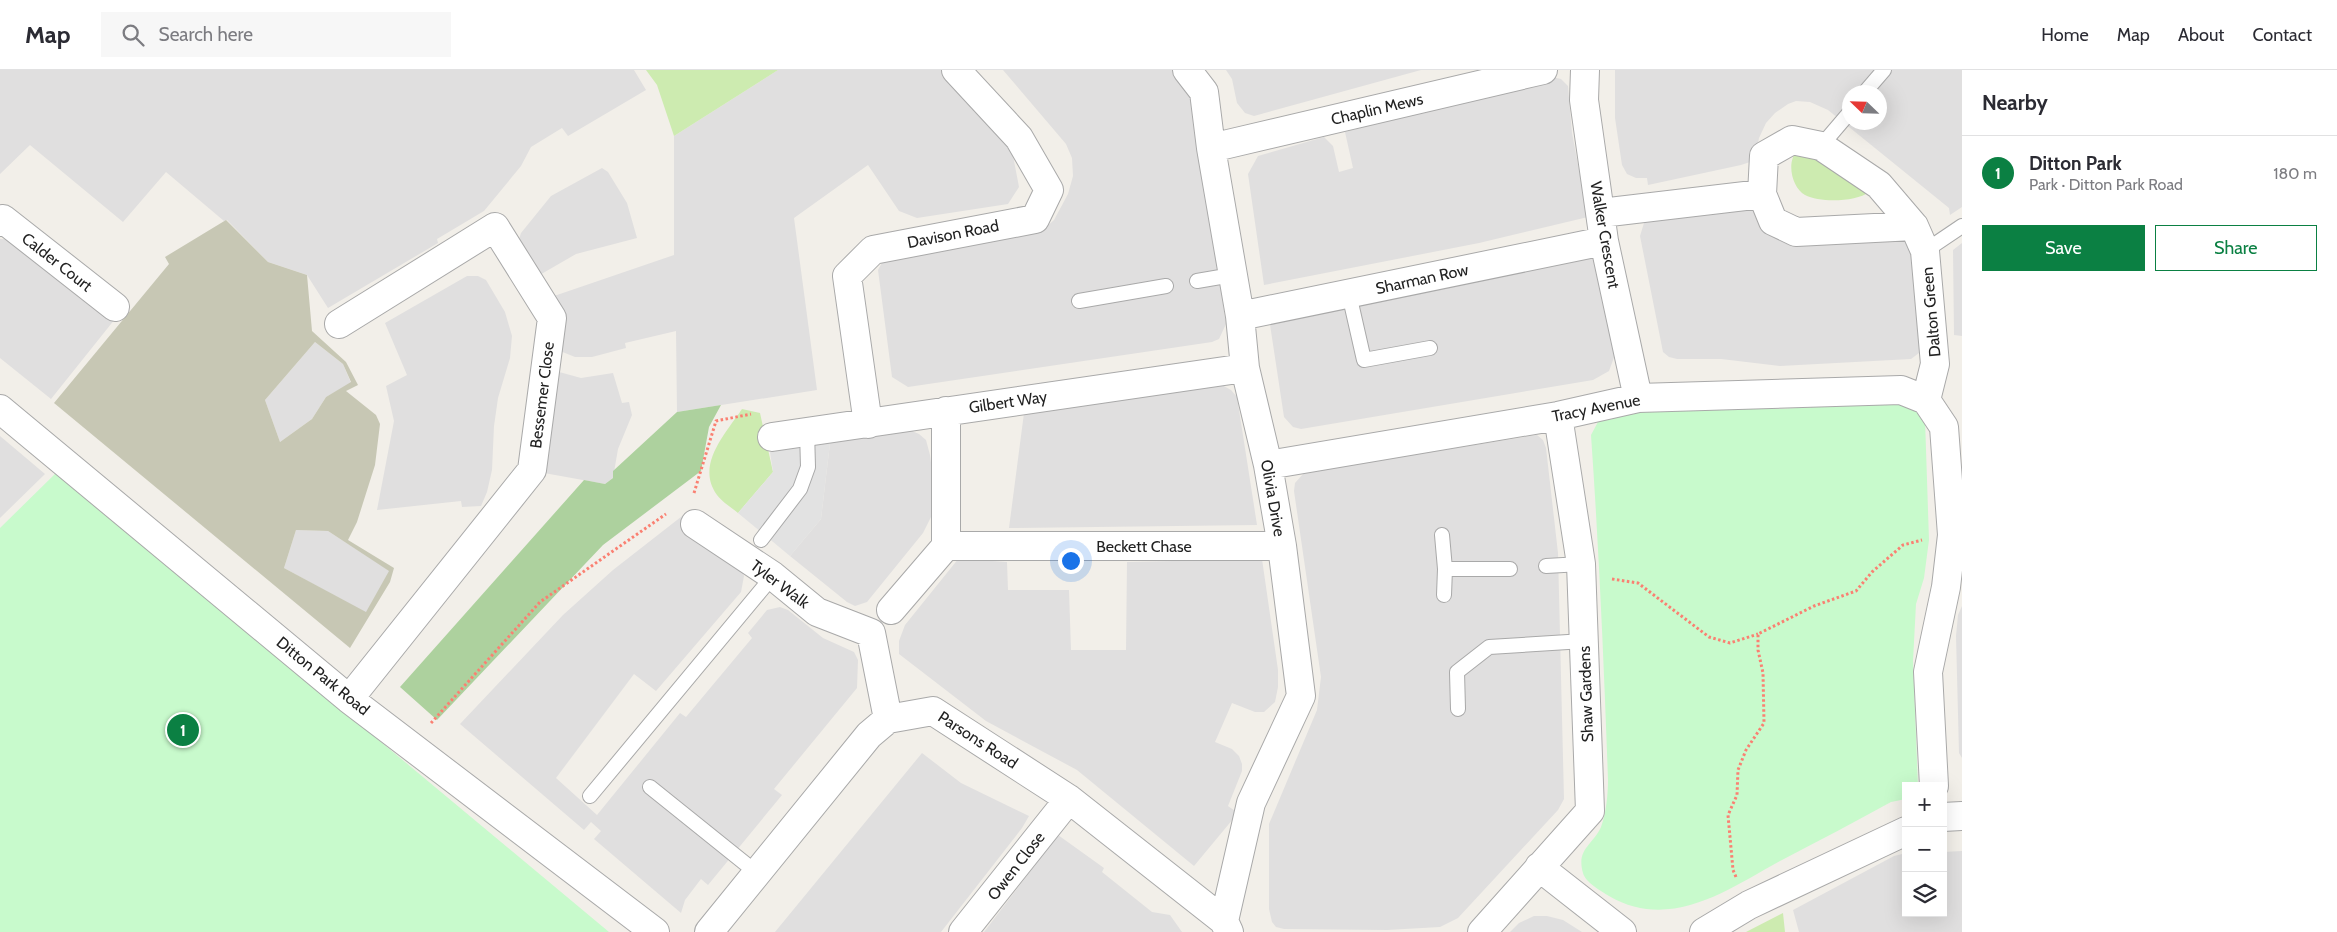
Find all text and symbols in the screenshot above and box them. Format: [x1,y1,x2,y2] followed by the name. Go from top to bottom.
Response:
[101,12,451,57] search box
[25,20,71,49] text: Map
[119,21,147,49] icon: search
[159,23,253,46] text: Search here
[2041,24,2089,46] text: Home
[2117,24,2150,46] text: Map
[2178,24,2224,46] text: About
[2252,24,2312,46] text: Contact
[1842,85,1887,130] north arrow
[1329,89,1425,129] street label: Chaplin Mews
[1982,90,2048,115] text: Nearby
[2029,152,2122,175] text: Ditton Park
[1995,164,2001,183] text: 1
[2273,164,2317,183] text: 180 m
[2029,175,2183,194] text: Park · Ditton Park Road
[1586,180,1624,291] street label: Walker Crescent
[906,216,1000,252] street label: Davison Road
[1982,225,2145,271] button: Save
[2155,225,2317,271] button: Share
[18,229,97,296] street label: Calder Court
[1374,260,1471,298] street label: Sharman Row
[1918,266,1944,358] street label: Dalton Green
[526,341,558,449] street label: Bessemer Close
[968,387,1048,417] street label: Gilbert Way
[1550,390,1642,426] street label: Tracy Avenue
[1257,458,1289,538] street label: Olivia Drive
[1096,537,1192,556] street label: Beckett Chase
[1058,548,1084,574] your location
[747,556,814,613] street label: Tyler Walk
[273,633,373,719] street label: Ditton Park Road
[1575,645,1597,743] street label: Shaw Gardens
[935,707,1021,773] street label: Parsons Road
[167,711,199,749] pin: 1
[1902,782,1947,917] map controls
[1902,782,1947,827] button: +
[1902,827,1947,872] button: −
[983,828,1049,904] street label: Owen Close
[1902,872,1947,917] button: layers

